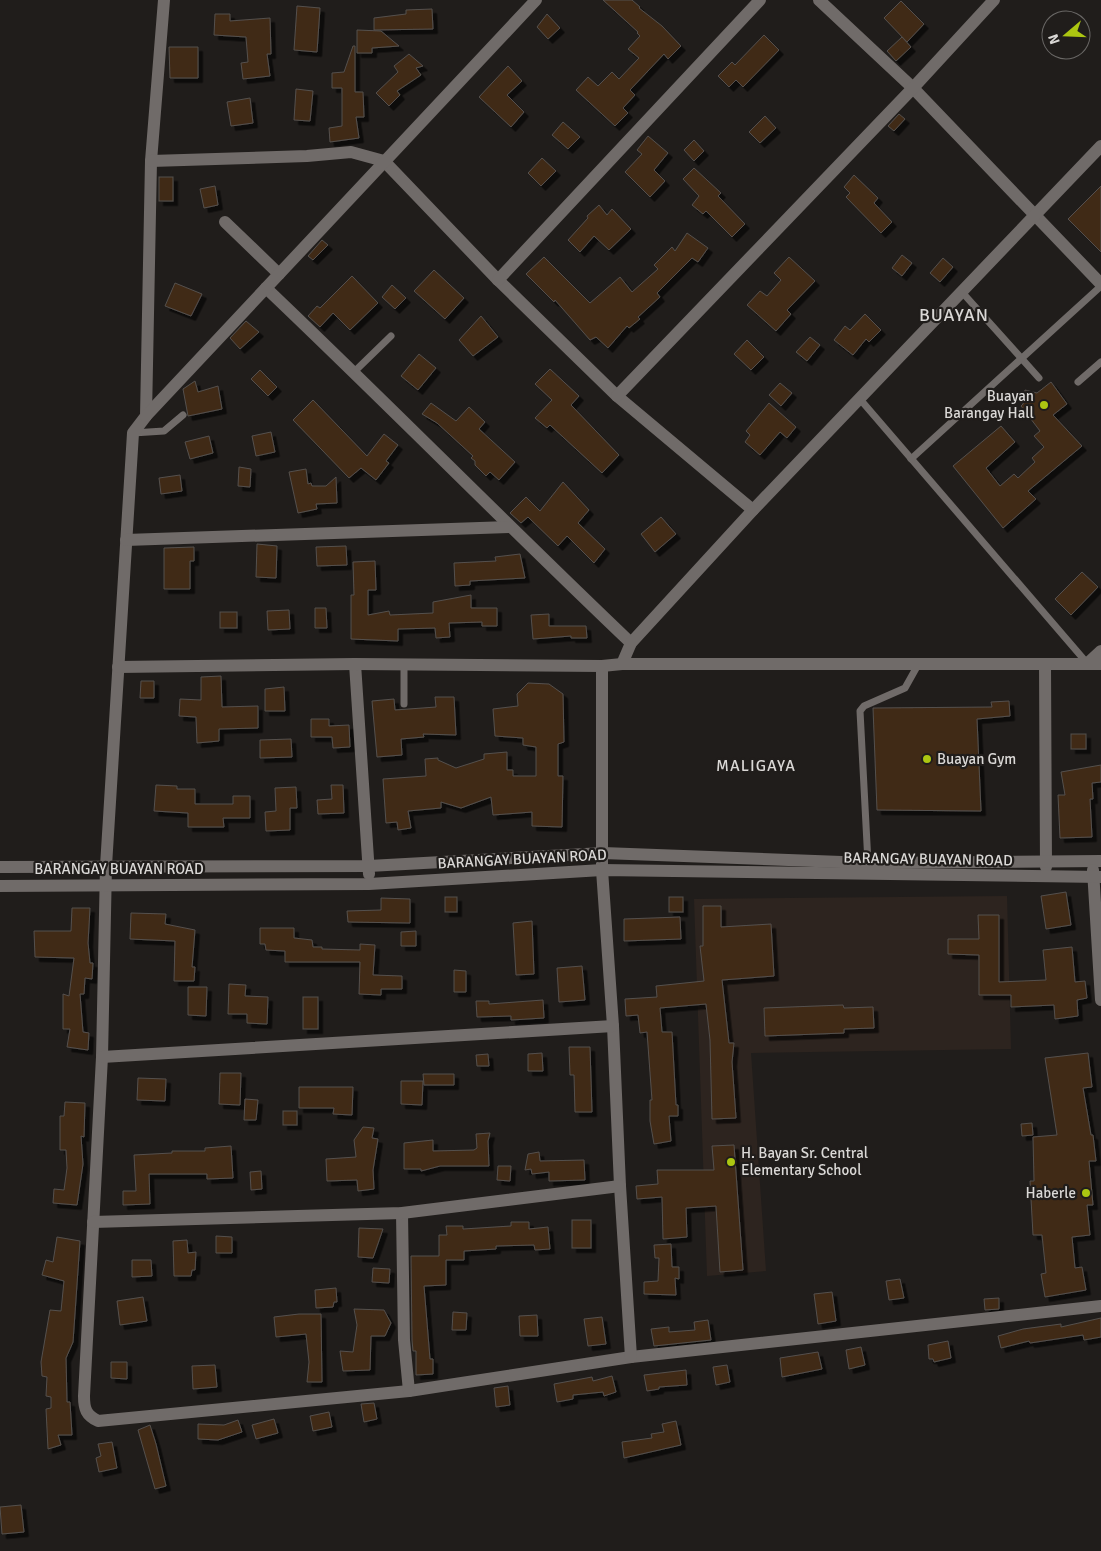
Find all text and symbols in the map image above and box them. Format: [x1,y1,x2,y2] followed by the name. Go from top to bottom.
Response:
[1041,10,1091,60] north arrow
[1045,32,1064,46] text: N
[919,304,989,326] district label: BUAYAN
[944,387,1034,422] place label: Buayan Barangay Hall
[1038,399,1050,411] marker: Buayan Barangay Hall
[937,750,1016,768] place label: Buayan Gym
[921,753,933,765] marker: Buayan Gym
[716,756,796,776] district label: MALIGAYA
[437,846,607,872] street label: BARANGAY BUAYAN ROAD
[843,849,1013,869] street label: BARANGAY BUAYAN ROAD
[34,860,204,878] street label: BARANGAY BUAYAN ROAD
[741,1144,868,1179] place label: H. Bayan Sr. Central Elementary School
[725,1156,737,1168] marker: H. Bayan Sr. Central Elementary School
[1026,1184,1076,1202] place label: Haberle
[1080,1187,1092,1199] marker: Haberle

